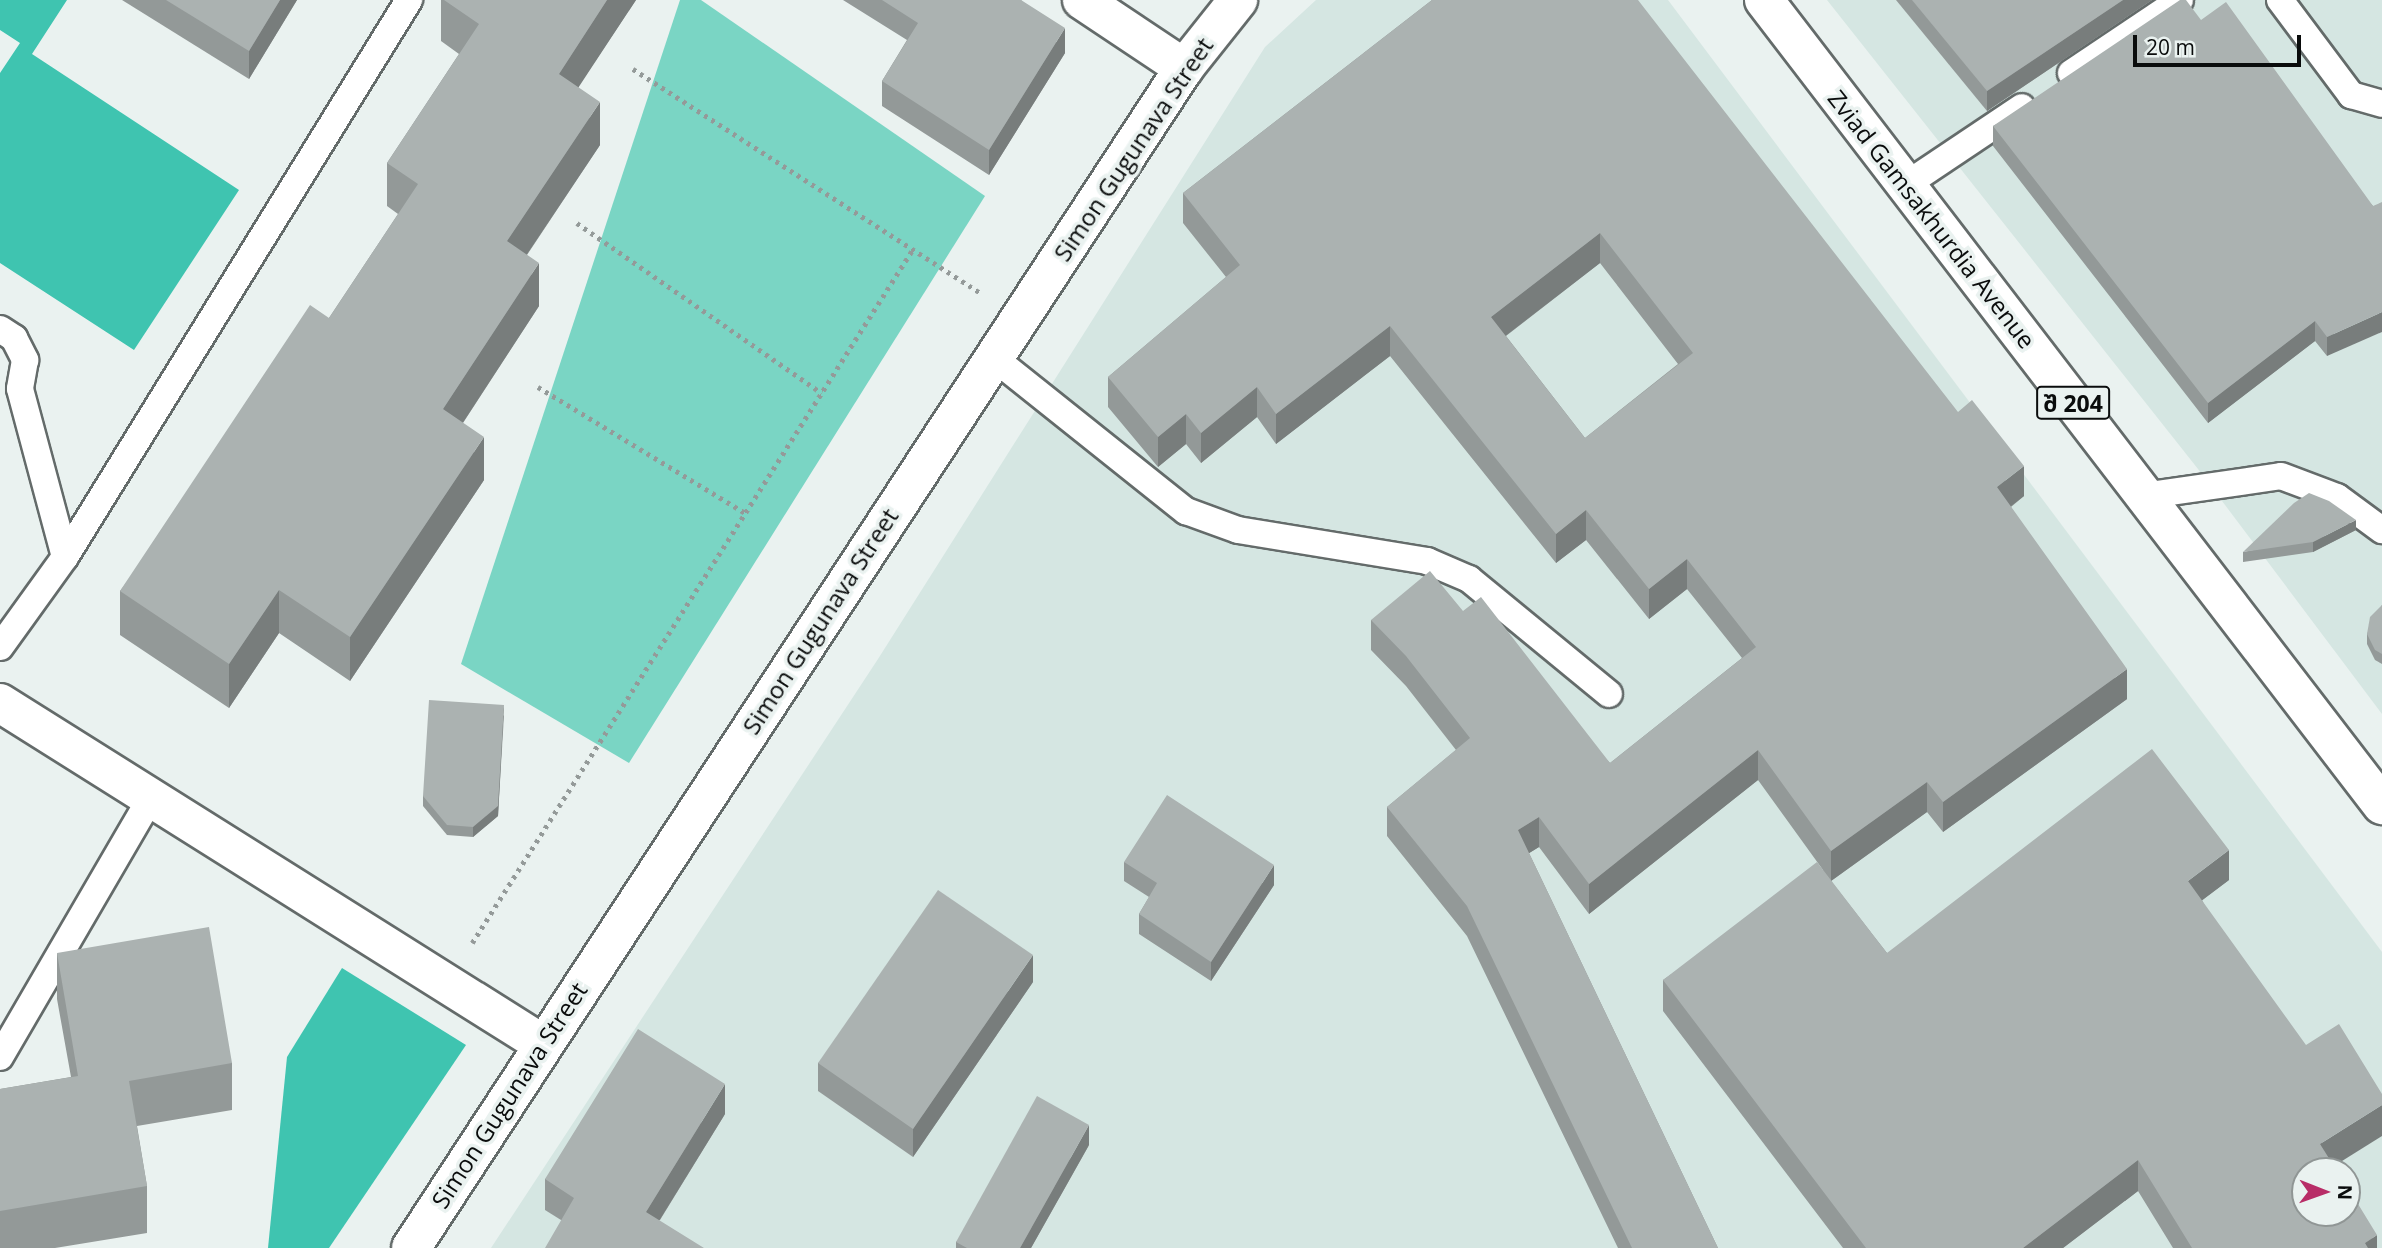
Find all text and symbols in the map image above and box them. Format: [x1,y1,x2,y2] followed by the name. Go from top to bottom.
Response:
[2137,21,2305,65] scale bar
[1047,32,1219,266] street label: Simon Gugunava Street
[2146,33,2195,61] text: 20 m
[1822,84,2042,354] street label: Zviad Gamsakhurdia Avenue
[2035,384,2112,422] road number: შ 204
[736,503,904,739] street label: Simon Gugunava Street
[425,977,593,1213] street label: Simon Gugunava Street
[2291,1157,2361,1227] north arrow
[2332,1184,2358,1200] text: N

